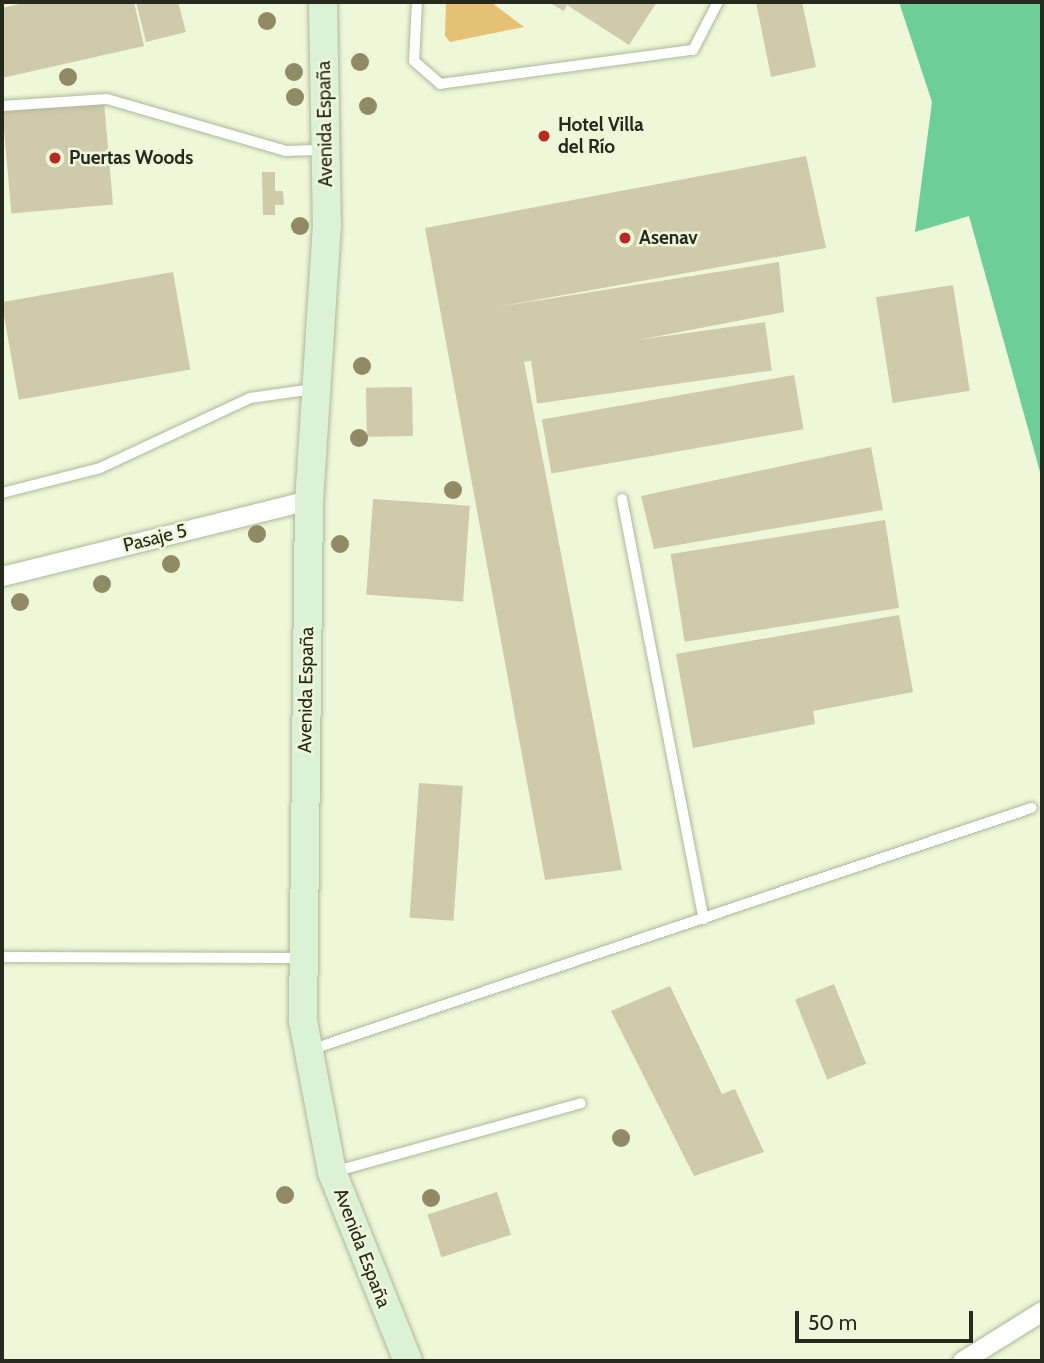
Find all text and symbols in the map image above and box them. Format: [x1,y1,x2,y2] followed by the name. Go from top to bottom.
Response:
[312,61,338,187] street label: Avenida España
[558,114,644,158] place label: Hotel Villa del Río
[536,128,552,144] marker: Hotel Villa del Río
[69,147,193,169] place label: Puertas Woods
[47,150,63,166] marker: Puertas Woods
[639,227,698,249] place label: Asenav
[617,230,633,246] marker: Asenav
[121,519,189,557] street label: Pasaje 5
[293,627,319,753] street label: Avenida España
[329,1185,395,1311] street label: Avenida España
[799,1296,978,1340] scale bar
[808,1310,857,1335] text: 50 m

